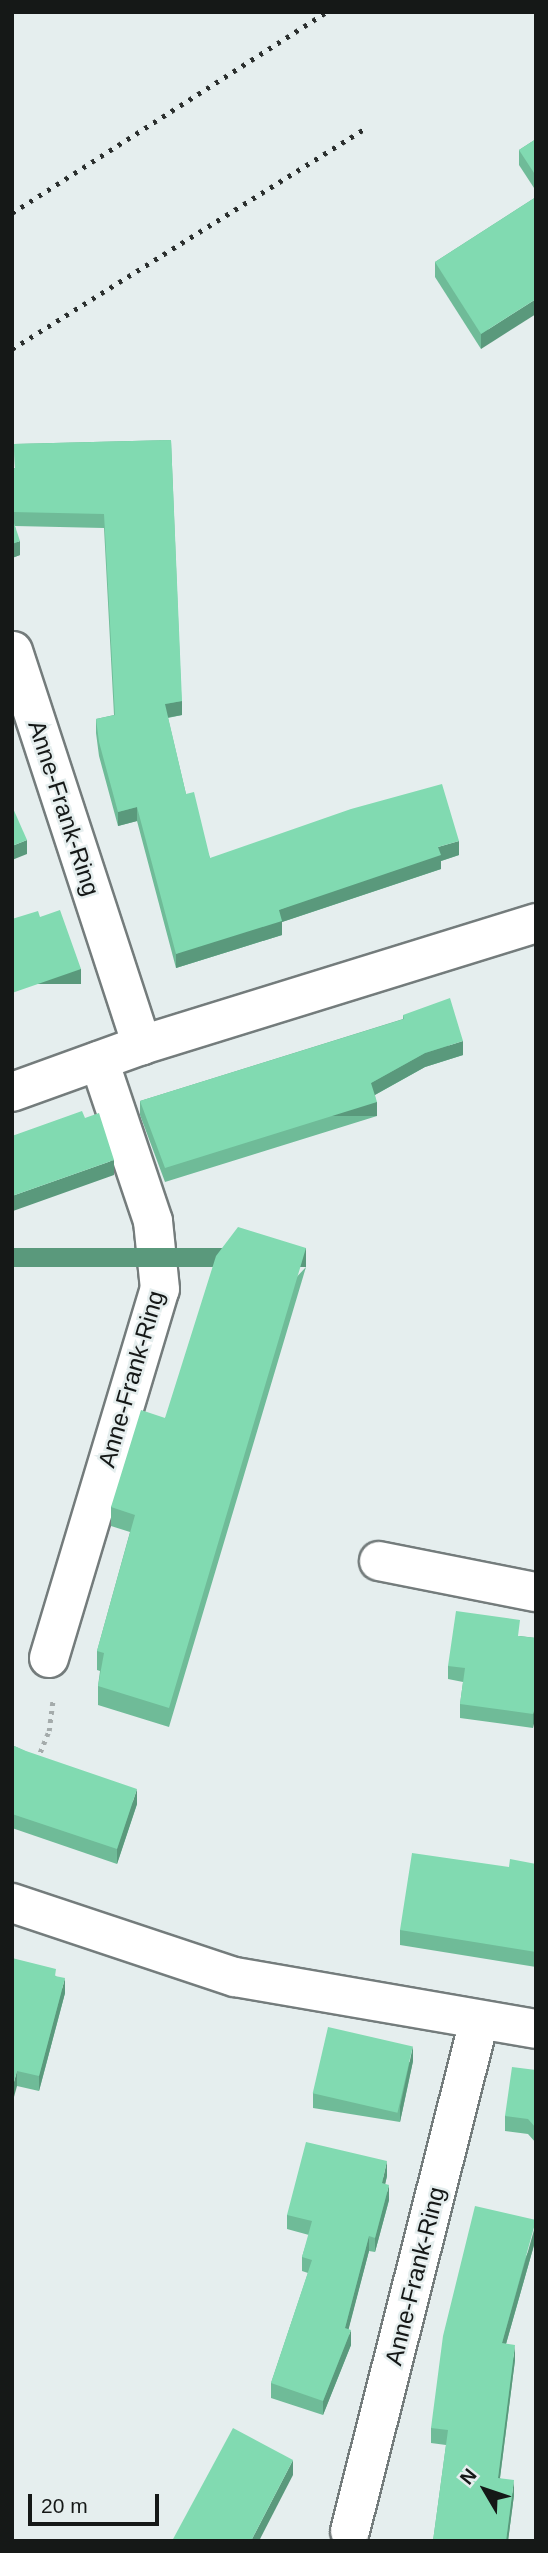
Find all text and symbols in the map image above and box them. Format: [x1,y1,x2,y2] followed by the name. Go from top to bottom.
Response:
[22,717,106,899] street label: Anne-Frank-Ring
[92,1287,170,1471] street label: Anne-Frank-Ring
[379,2184,451,2368] street label: Anne-Frank-Ring
[450,2455,520,2525] north arrow
[456,2465,481,2488] text: N
[32,2480,163,2524] scale bar
[41,2494,88,2517] text: 20 m

